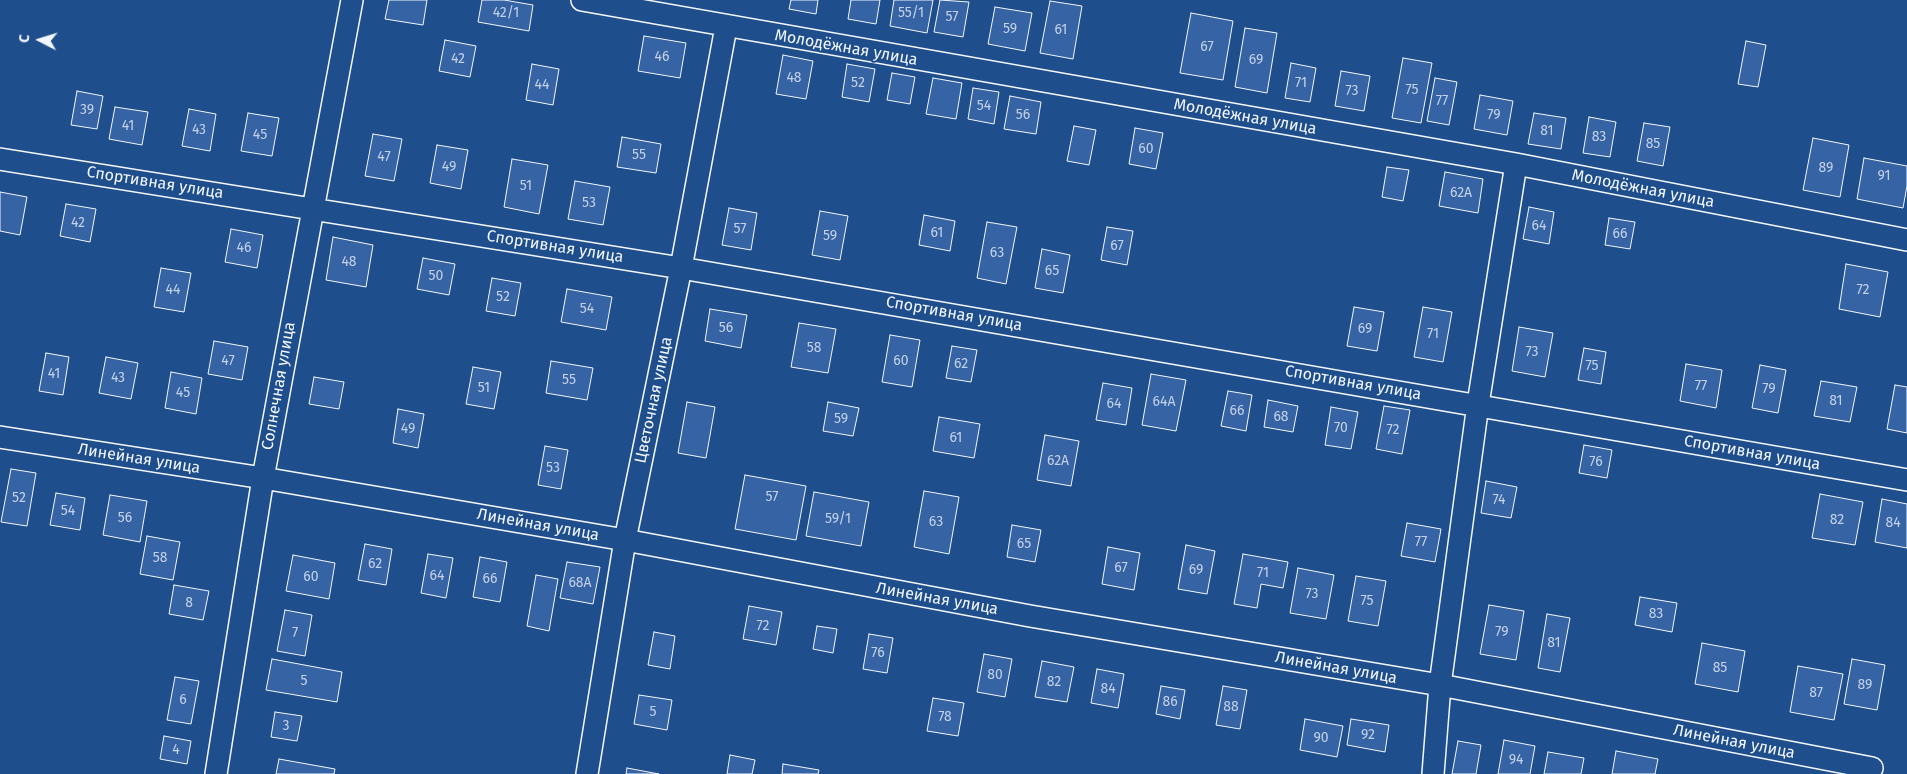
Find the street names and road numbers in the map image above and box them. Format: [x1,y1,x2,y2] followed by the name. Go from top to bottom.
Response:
[773,26,919,70] street label: Молодёжная улица
[1172,95,1318,139] street label: Молодёжная улица
[85,163,225,203] street label: Спортивная улица
[1570,166,1716,212] street label: Молодёжная улица
[485,227,625,267] street label: Спортивная улица
[884,293,1024,335] street label: Спортивная улица
[258,320,300,452] street label: Солнечная улица
[631,335,677,465] street label: Цветочная улица
[1283,362,1423,404] street label: Спортивная улица
[1682,432,1822,474] street label: Спортивная улица
[76,440,202,478] street label: Линейная улица
[475,505,601,545] street label: Линейная улица
[874,579,1000,619] street label: Линейная улица
[1273,648,1399,688] street label: Линейная улица
[1671,721,1797,763] street label: Линейная улица

